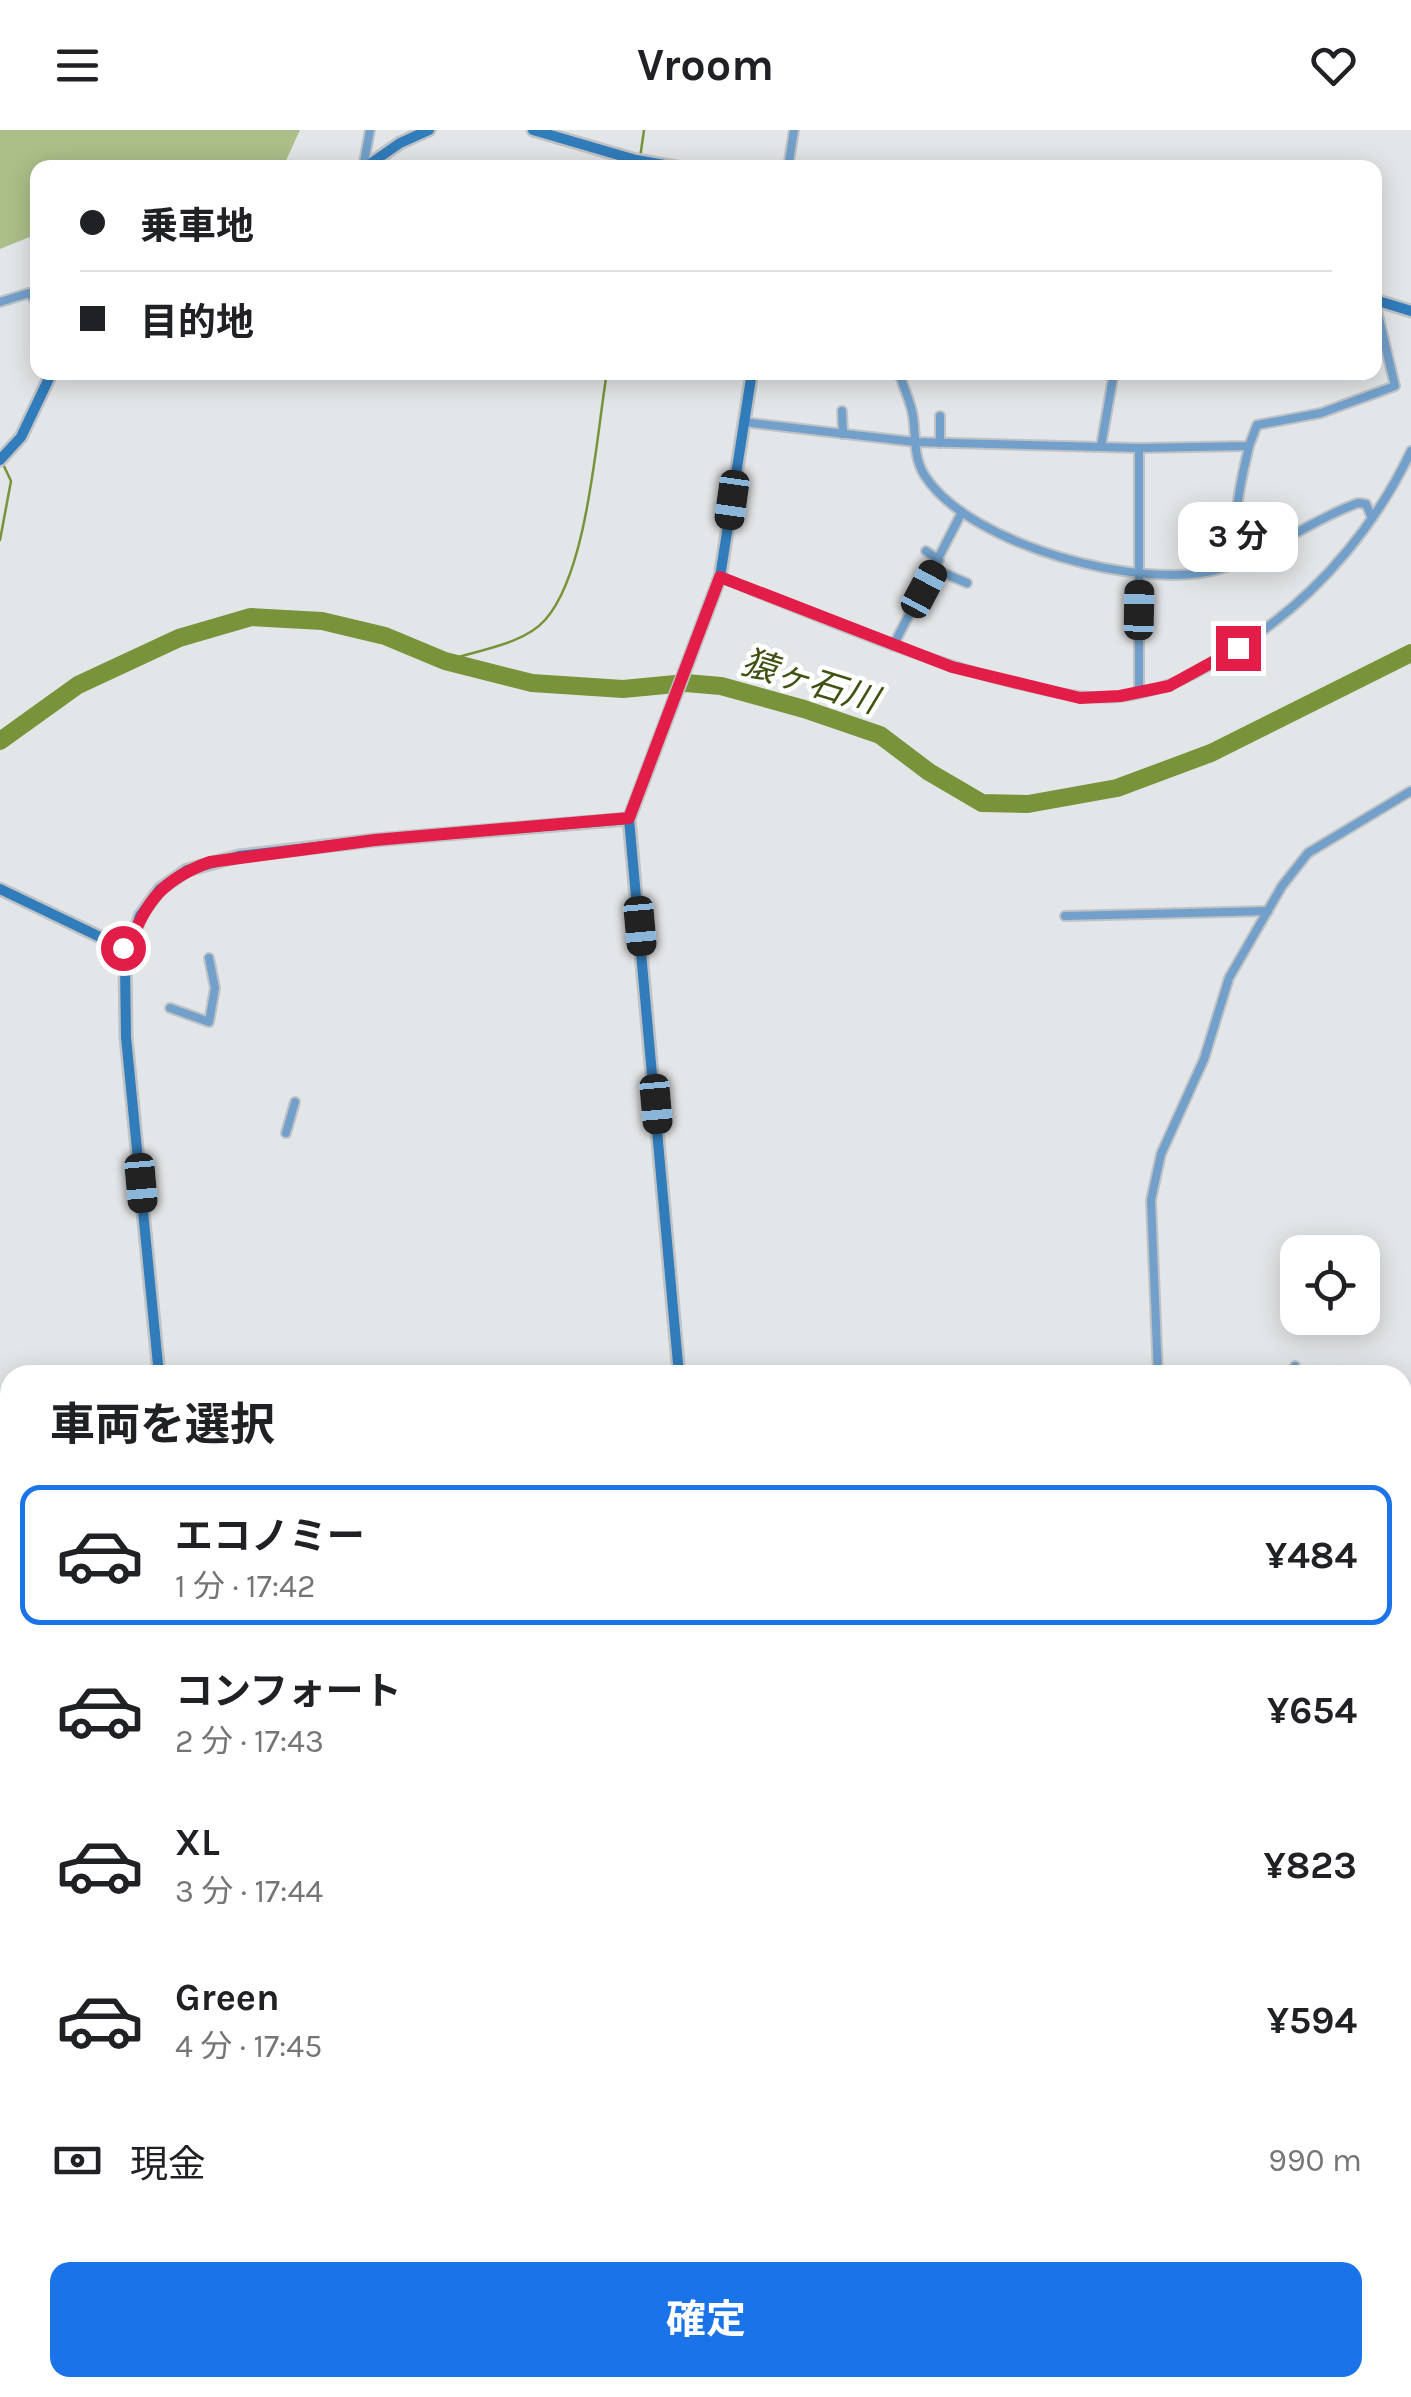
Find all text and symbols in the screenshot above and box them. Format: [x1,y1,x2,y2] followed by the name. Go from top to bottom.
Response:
[50,38,105,93] icon: menu
[1306,38,1361,93] icon: heart
[637,39,774,91] text: Vroom
[140,204,254,249] text: 乗車地
[140,300,254,345] text: 目的地
[713,468,751,532] car
[1178,503,1298,573] callout: 3 分
[1208,518,1268,555] text: 3 分
[897,555,951,623] car
[1123,580,1155,640] car
[1216,626,1261,671] route end
[737,641,887,723] water label: 猿ヶ石川
[622,895,658,957] car
[101,926,146,971] route start
[638,1073,674,1135] car
[123,1152,159,1214] car
[1280,1235,1380,1335] map controls
[1280,1235,1380,1335] button: locate
[50,1399,275,1451] text: 車両を選択
[55,1510,145,1600] icon: car
[175,1514,365,1559] text: エコノミー
[1265,1533,1357,1578] text: ¥484
[175,1568,315,1605] text: 1 分 · 17:42
[55,1665,145,1755] icon: car
[175,1669,402,1714] text: コンフォート
[1267,1688,1357,1733] text: ¥654
[175,1723,324,1760] text: 2 分 · 17:43
[55,1820,145,1910] icon: car
[175,1820,220,1865] text: XL
[1264,1843,1357,1888] text: ¥823
[175,1873,323,1910] text: 3 分 · 17:44
[55,1975,145,2065] icon: car
[175,1975,280,2020] text: Green
[1267,1998,1357,2043] text: ¥594
[175,2028,322,2065] text: 4 分 · 17:45
[50,2133,105,2188] icon: cash
[130,2142,206,2187] text: 現金
[1268,2142,1362,2179] text: 990 m
[50,2262,1362,2377] button: 確定

